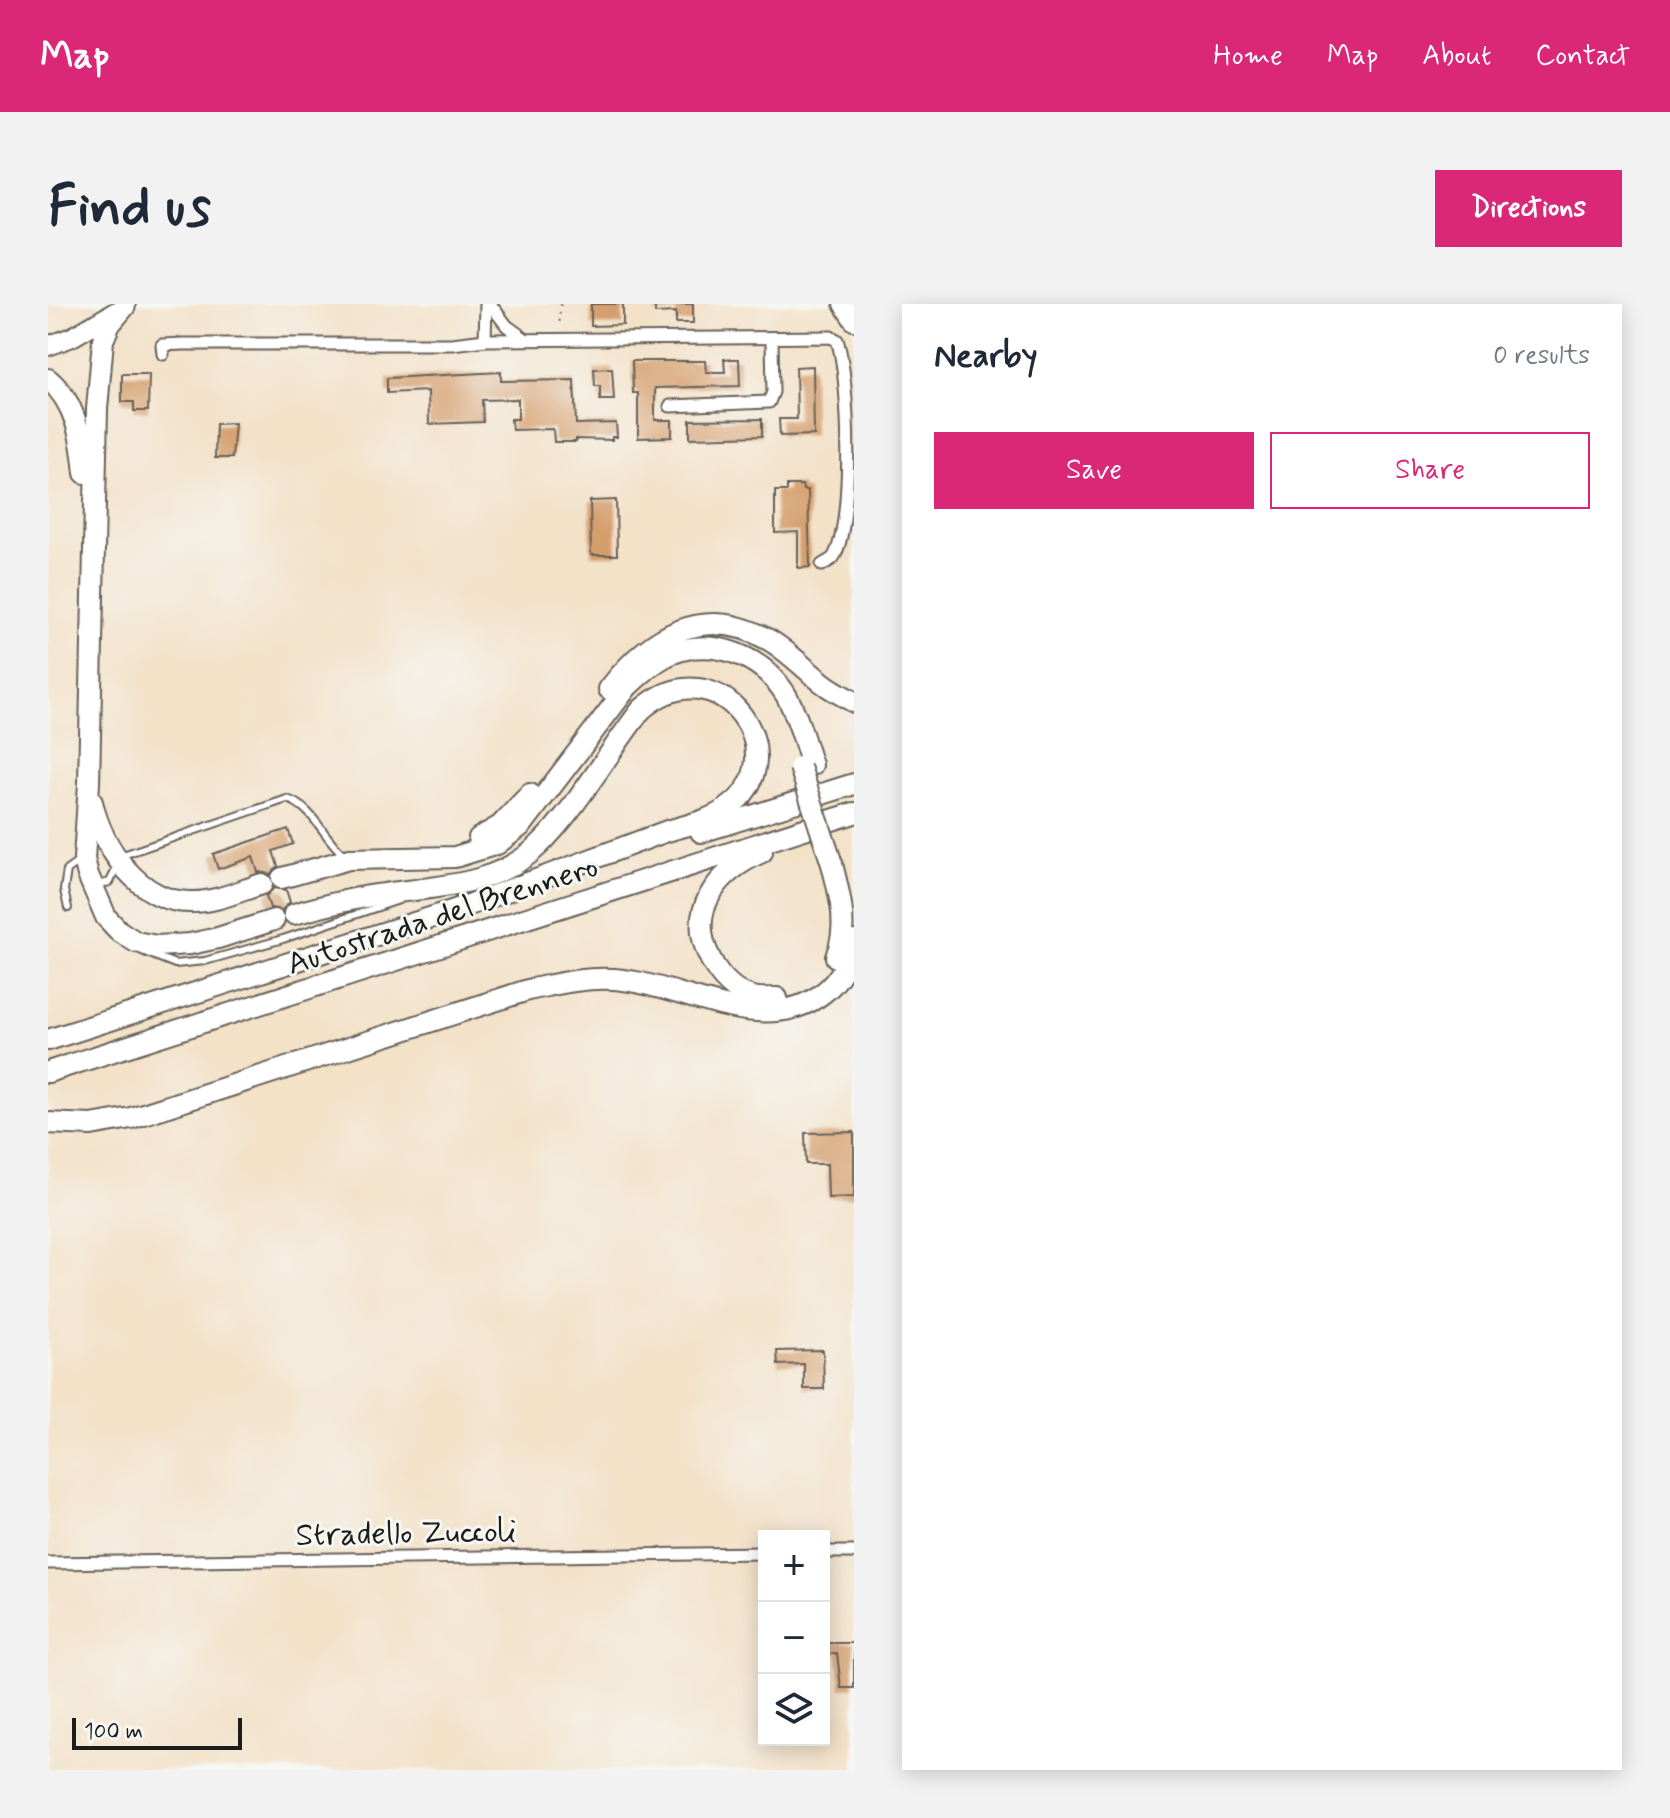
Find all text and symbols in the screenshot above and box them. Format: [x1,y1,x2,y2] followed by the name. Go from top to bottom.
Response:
[40,32,110,81] text: Map
[1213,38,1283,75] text: Home
[1327,38,1378,75] text: Map
[1422,38,1491,75] text: About
[1535,38,1630,75] text: Contact
[1435,170,1622,247] button: Directions
[48,172,211,245] text: Find us
[934,334,1038,379] text: Nearby
[1493,339,1590,373] text: 0 results
[934,432,1254,509] button: Save
[1270,432,1590,509] button: Share
[282,846,603,986] street label: Autostrada del Brennero
[295,1511,517,1557] street label: Stradello Zuccoli
[758,1530,830,1746] map controls
[758,1530,830,1602] button: +
[758,1602,830,1674] button: −
[758,1674,830,1746] button: layers
[72,1714,242,1750] scale bar
[84,1718,143,1746] text: 100 m

